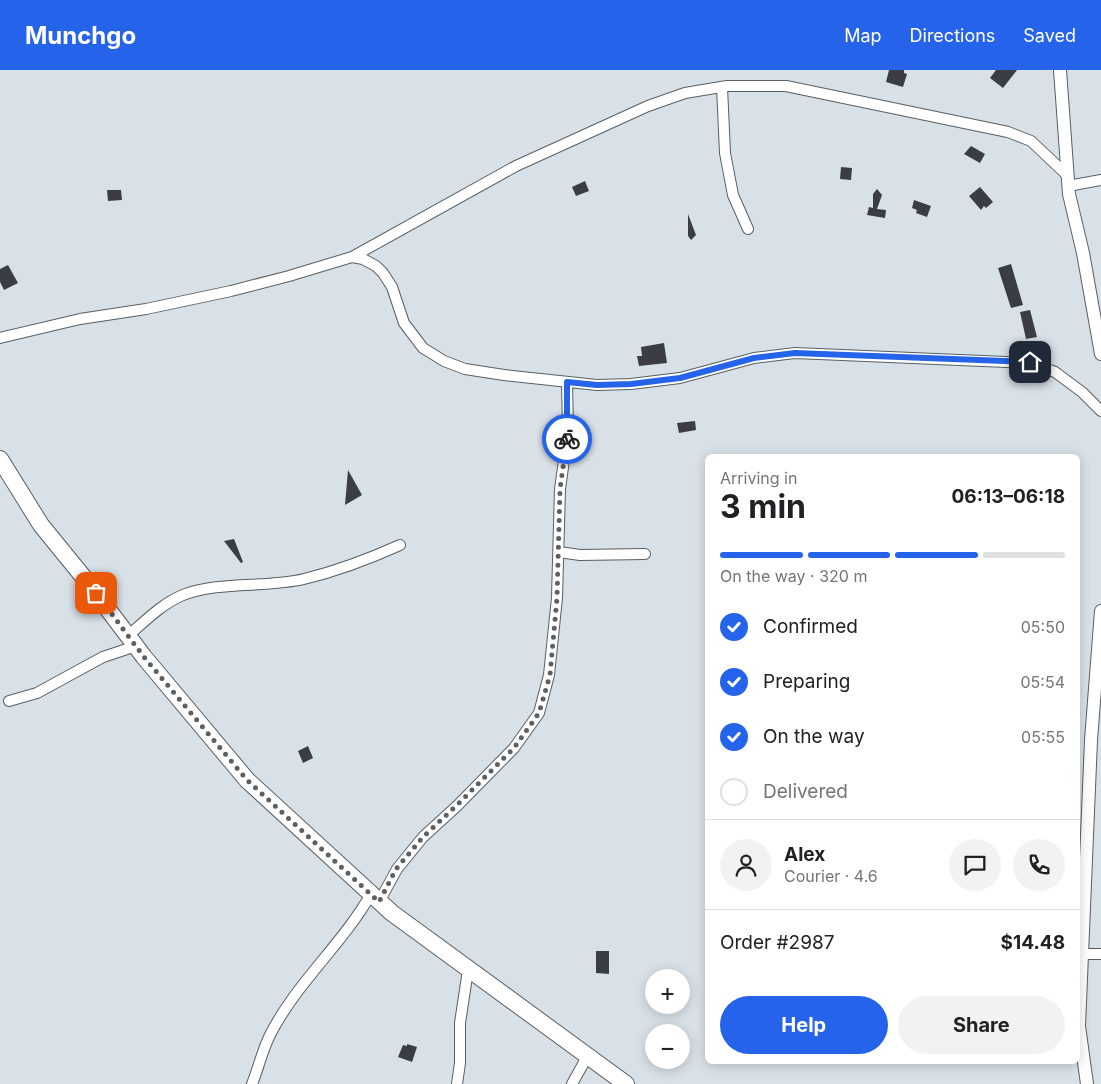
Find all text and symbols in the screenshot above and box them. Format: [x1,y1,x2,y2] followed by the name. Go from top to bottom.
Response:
[25,21,136,50] text: Munchgo
[844,25,882,46] text: Map
[910,25,995,46] text: Directions
[1023,25,1076,46] text: Saved
[1009,341,1051,383] pin
[1016,348,1044,376] icon: home
[542,414,592,464] courier
[553,425,581,453] icon: bike
[720,468,797,488] text: Arriving in
[951,485,1065,508] text: 06:13–06:18
[720,487,806,526] text: 3 min
[720,566,867,586] text: On the way · 320 m
[75,572,117,614] pin
[82,579,110,607] icon: bag
[720,613,748,641] icon: check
[763,615,858,638] text: Confirmed
[1021,617,1065,637] text: 05:50
[720,668,748,696] icon: check
[763,670,850,693] text: Preparing
[1021,672,1065,692] text: 05:54
[720,723,748,751] icon: check
[763,725,865,748] text: On the way
[1021,727,1065,747] text: 05:55
[763,780,848,803] text: Delivered
[720,839,772,891] button: person
[949,839,1001,891] button: chat
[1013,839,1065,891] button: phone
[784,843,825,866] text: Alex
[784,866,878,886] text: Courier · 4.6
[720,931,834,954] text: Order #2987
[1001,931,1065,954] text: $14.48
[645,969,690,1069] map controls
[645,969,690,1014] button: +
[720,996,888,1054] button: Help
[898,996,1065,1054] button: Share
[645,1024,690,1069] button: −

